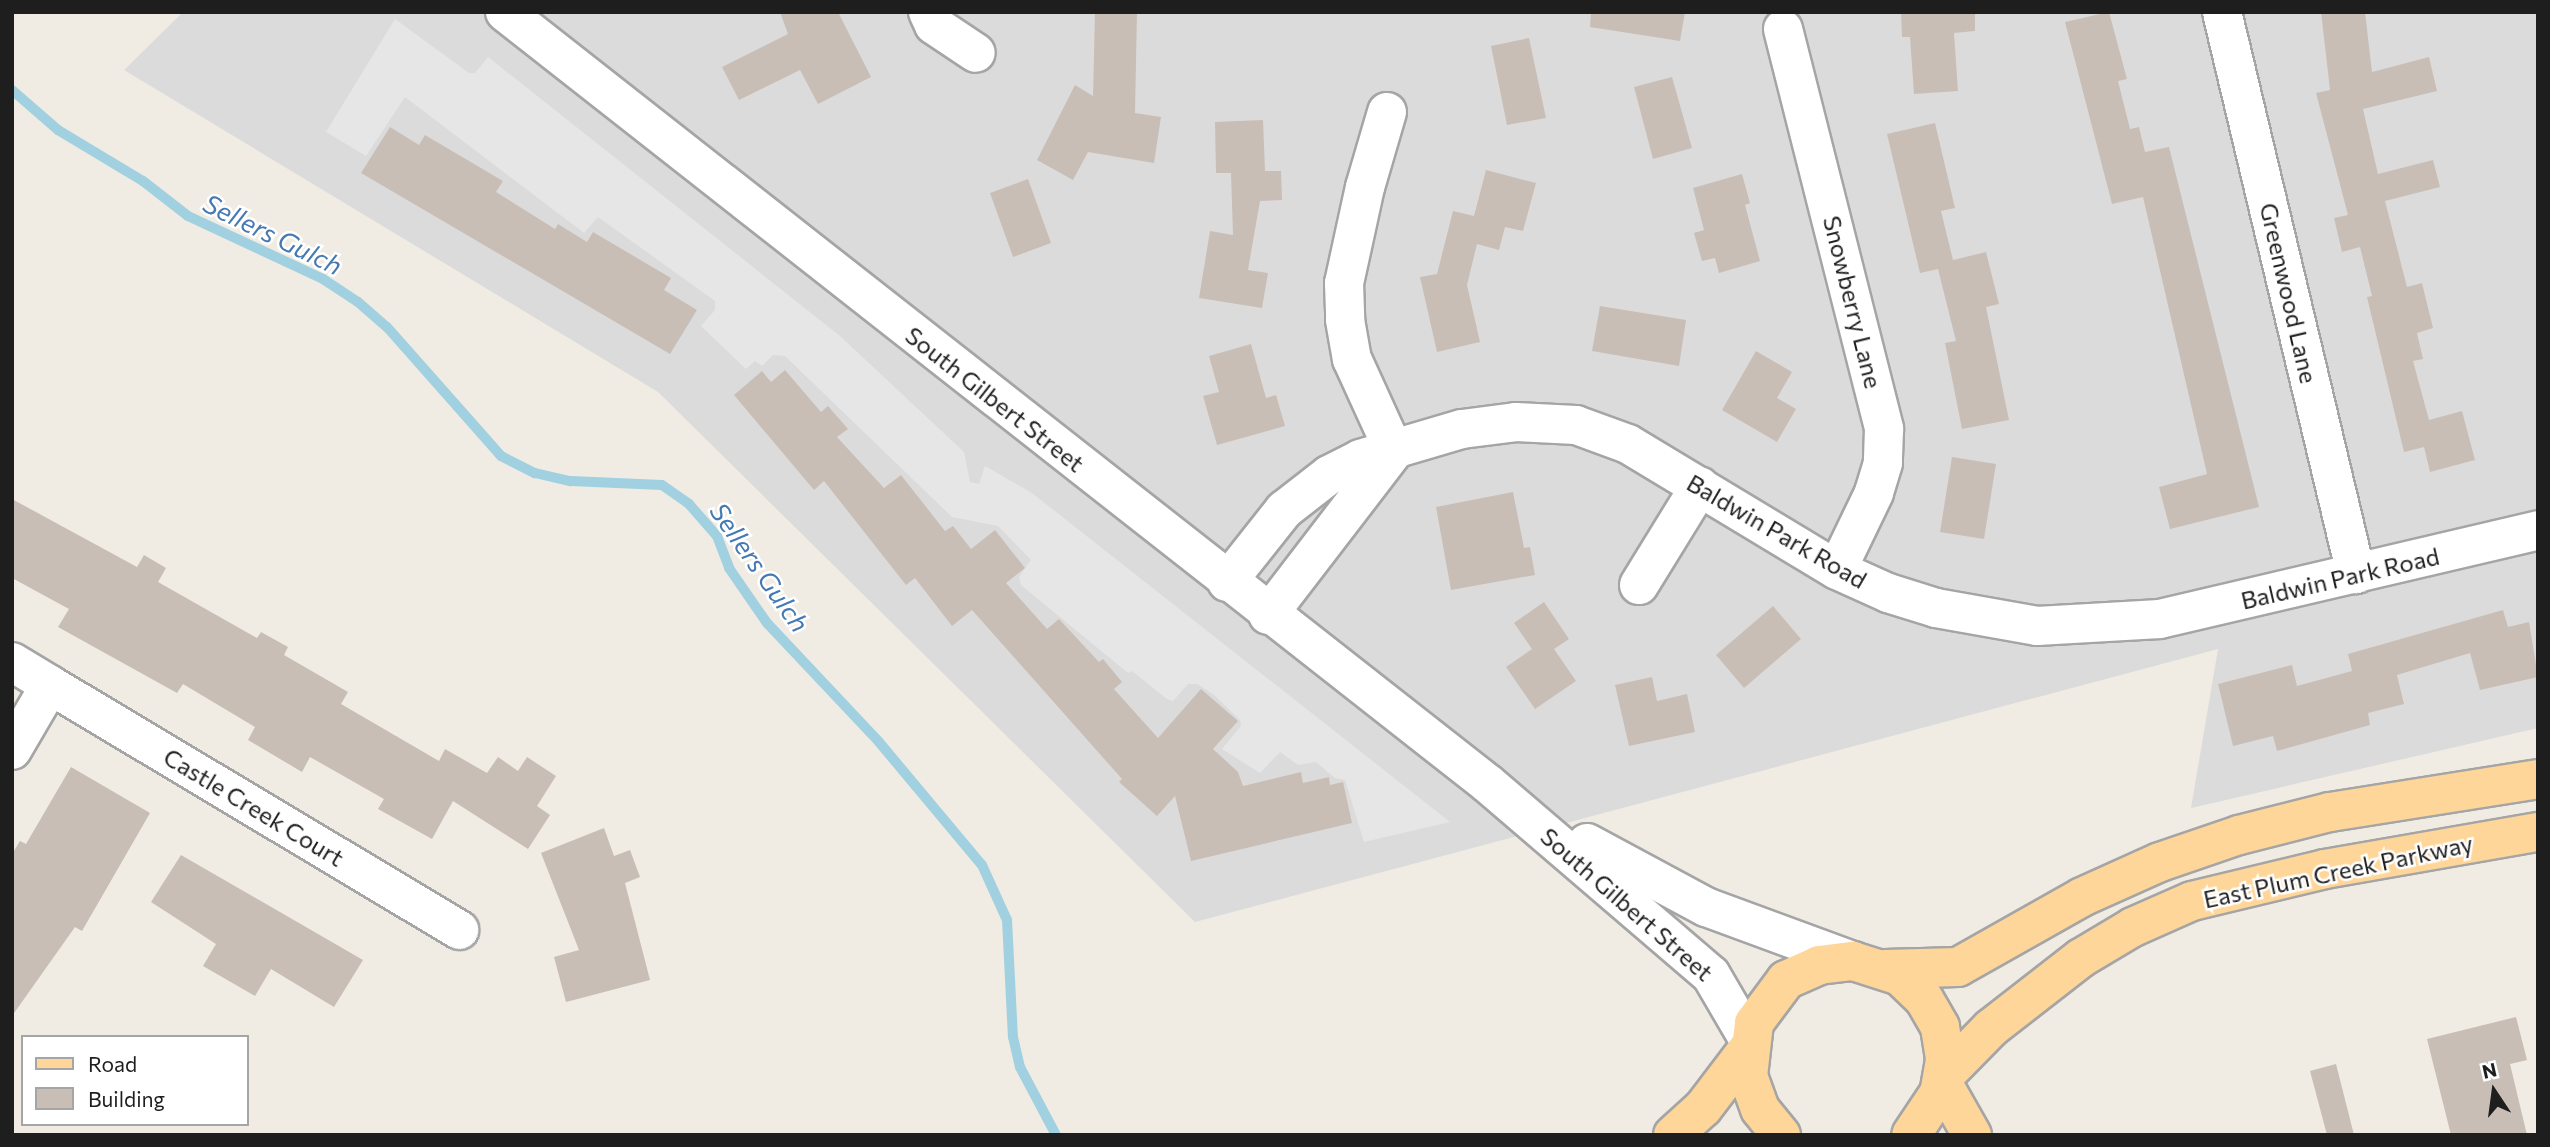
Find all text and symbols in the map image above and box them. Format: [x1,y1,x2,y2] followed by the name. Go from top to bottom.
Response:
[198,187,348,281] water label: Sellers Gulch
[2254,200,2324,386] street label: Greenwood Lane
[1818,213,1888,391] street label: Snowberry Lane
[900,320,1090,478] street label: South Gilbert Street
[1682,468,1872,594] street label: Baldwin Park Road
[704,496,816,638] water label: Sellers Gulch
[2238,541,2442,615] street label: Baldwin Park Road
[159,742,349,872] street label: Castle Creek Court
[1535,821,1719,987] street label: South Gilbert Street
[2201,828,2475,914] street label: East Plum Creek Parkway
[21,1035,248,1126] legend
[88,1051,137,1076] text: Road
[2459,1056,2529,1126] north arrow
[2480,1057,2499,1083] text: N
[88,1086,165,1111] text: Building

